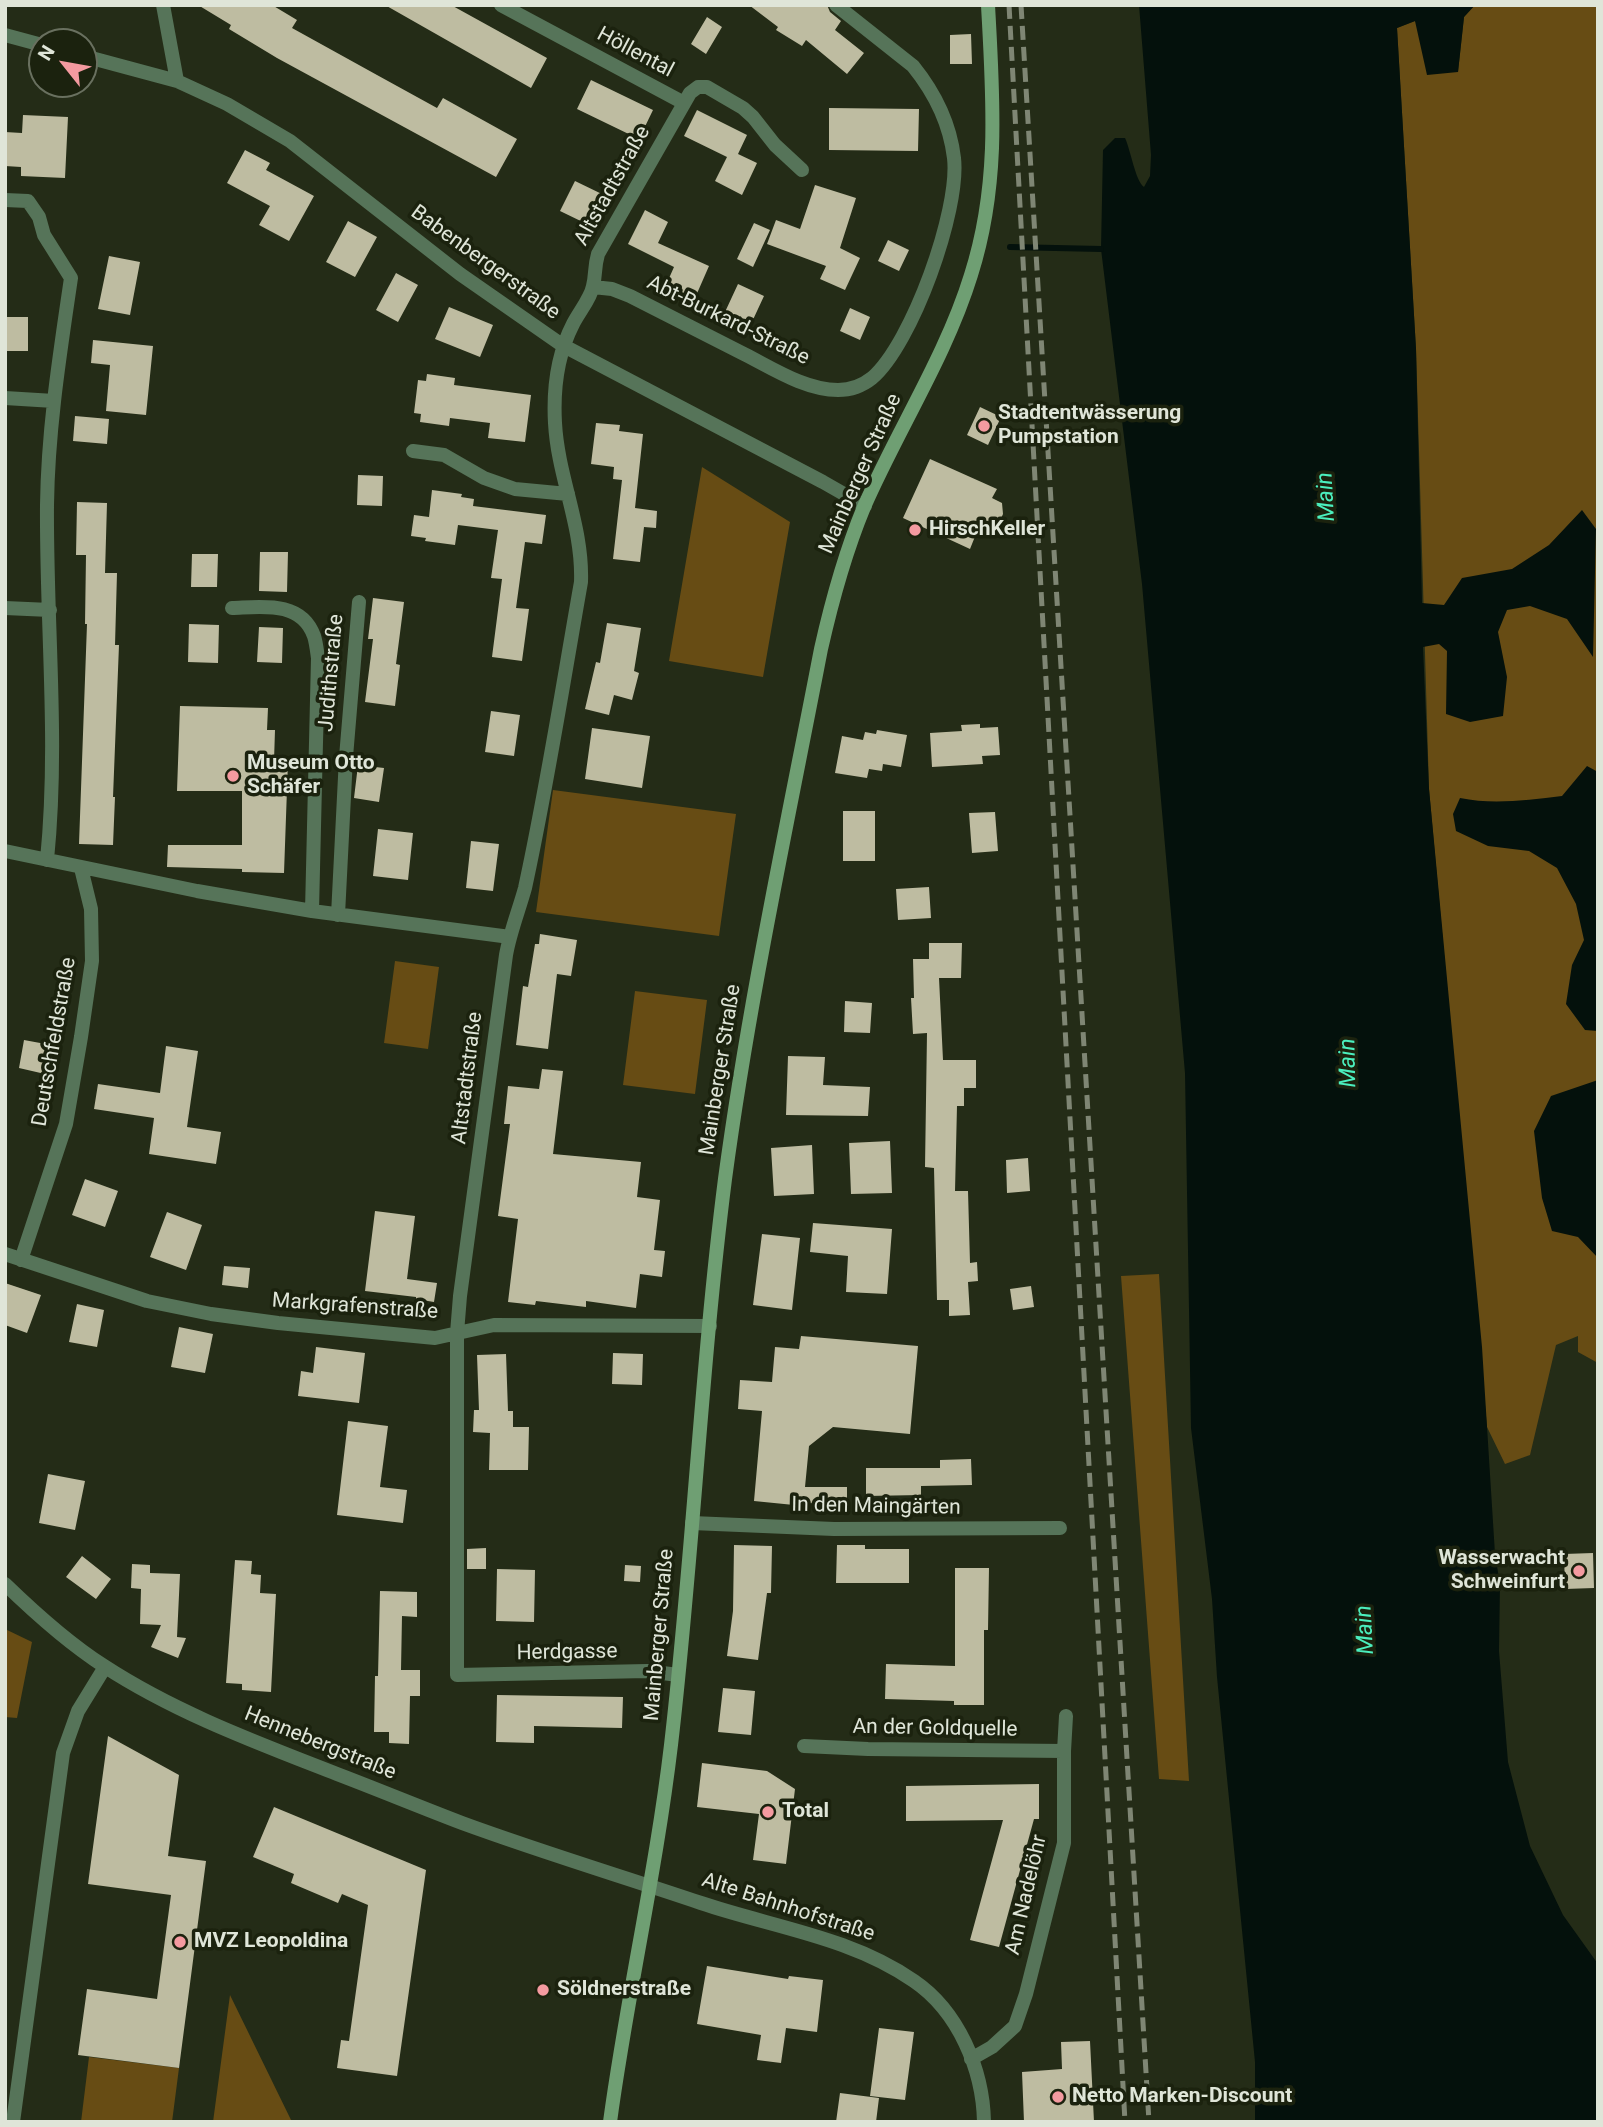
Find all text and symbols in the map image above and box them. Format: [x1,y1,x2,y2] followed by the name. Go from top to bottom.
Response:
[592,22,678,84] street label: Höllental
[28,28,98,98] north arrow
[33,41,60,65] text: N
[570,122,656,250] street label: Altstadtstraße
[405,200,565,326] street label: Babenbergerstraße
[643,271,813,371] street label: Abt-Burkard-Straße
[814,390,908,558] street label: Mainberger Straße
[998,401,1181,451] place label: Stadtentwässerung Pumpstation
[976,418,992,434] marker: Stadtentwässerung Pumpstation
[1312,472,1342,522] water label: Main
[929,517,1045,543] place label: HirschKeller
[907,522,923,538] marker: HirschKeller
[314,613,350,733] street label: Judithstraße
[247,751,375,801] place label: Museum Otto Schäfer
[225,768,241,784] marker: Museum Otto Schäfer
[28,955,82,1129] street label: Deutschfeldstraße
[695,983,747,1157] street label: Mainberger Straße
[447,1010,489,1146] street label: Altstadtstraße
[1335,1038,1363,1088] water label: Main
[271,1289,439,1325] street label: Markgrafenstraße
[791,1493,961,1521] street label: In den Maingärten
[1438,1546,1565,1596] place label: Wasserwacht Schweinfurt
[640,1548,680,1722] street label: Mainberger Straße
[1571,1563,1587,1579] marker: Wasserwacht Schweinfurt
[1351,1605,1381,1655] water label: Main
[516,1640,618,1666] street label: Herdgasse
[240,1702,400,1786] street label: Hennebergstraße
[852,1715,1018,1743] street label: An der Goldquelle
[782,1799,829,1825] place label: Total
[760,1804,776,1820] marker: Total
[1001,1832,1053,1958] street label: Am Nadelöhr
[699,1868,877,1948] street label: Alte Bahnhofstraße
[194,1929,348,1955] place label: MVZ Leopoldina
[172,1934,188,1950] marker: MVZ Leopoldina
[557,1977,691,2003] place label: Söldnerstraße
[535,1982,551,1998] marker: Söldnerstraße
[1072,2084,1292,2110] place label: Netto Marken-Discount
[1050,2089,1066,2105] marker: Netto Marken-Discount

